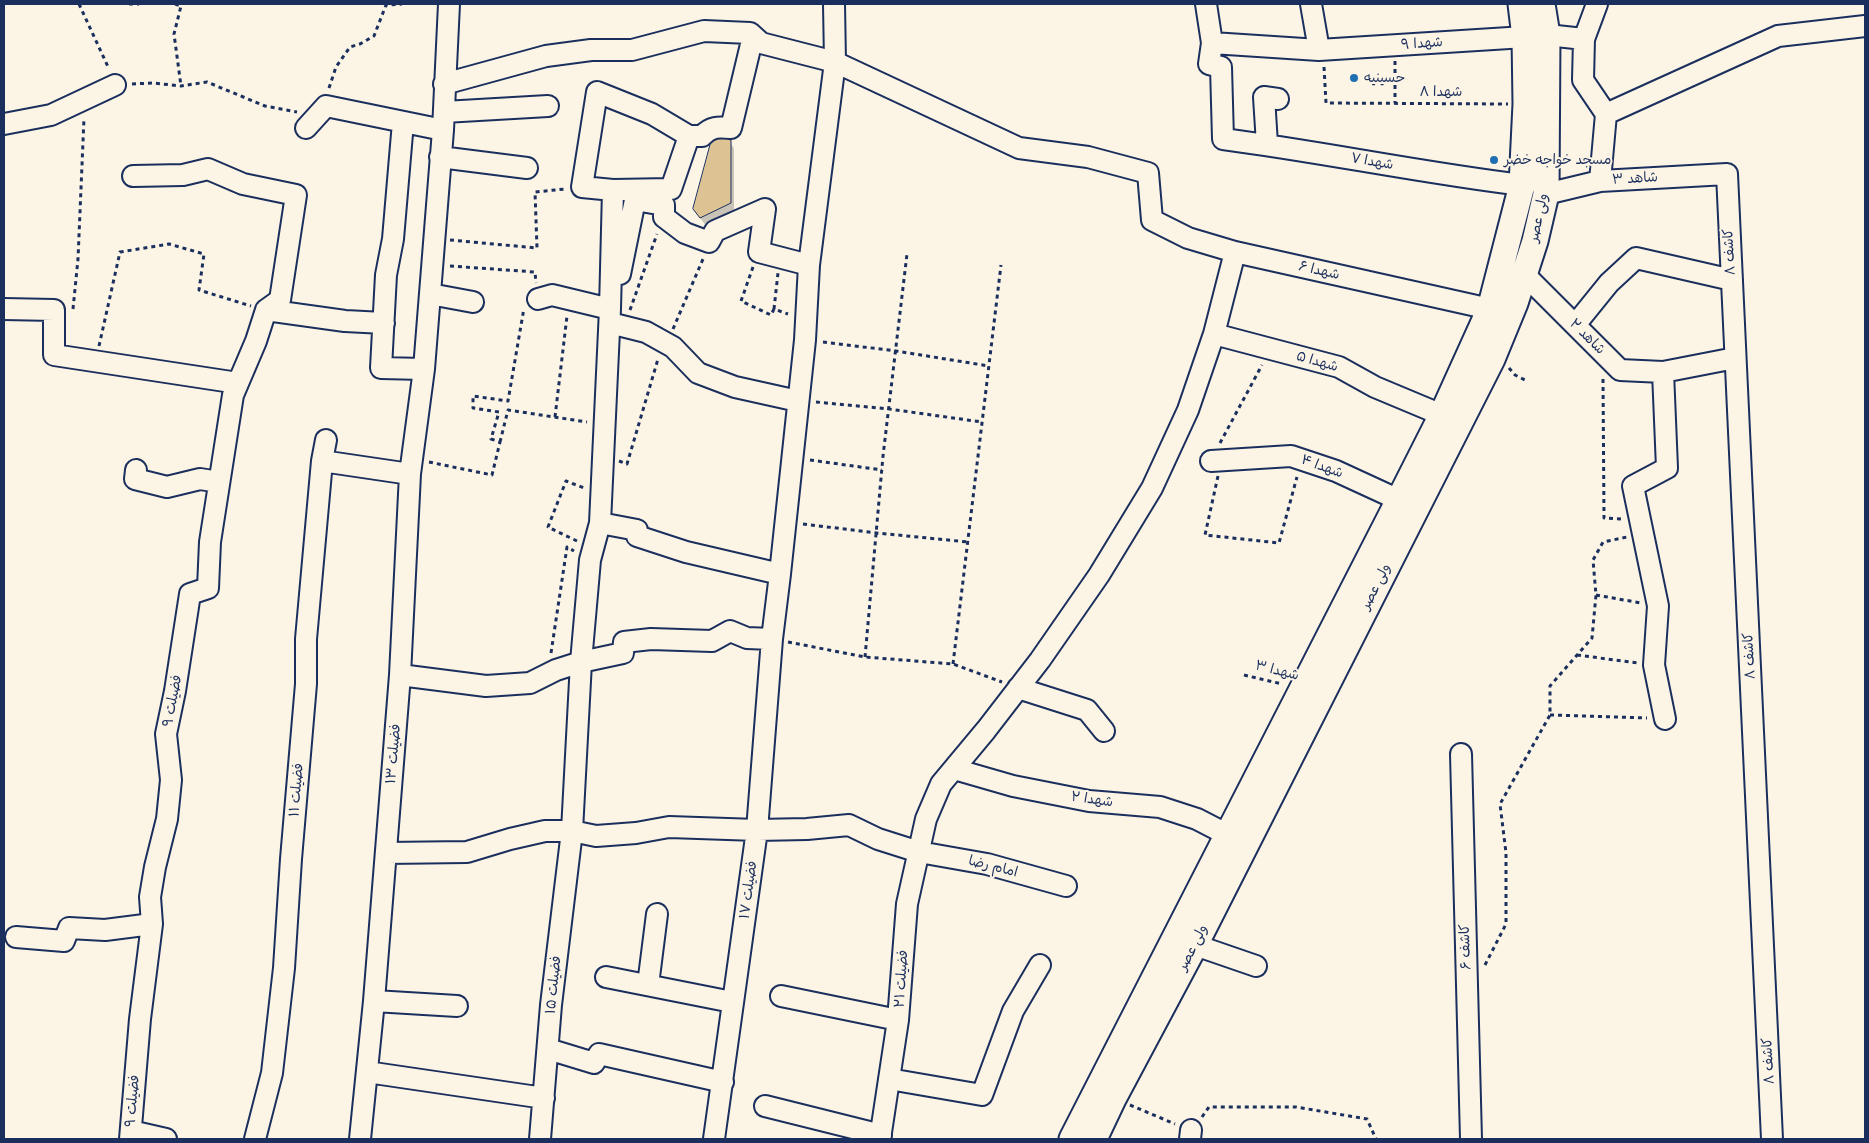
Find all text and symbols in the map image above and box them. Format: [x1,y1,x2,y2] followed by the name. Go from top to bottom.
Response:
[1401,34,1443,54] street label: شهدا ۹
[1364,70,1405,86] place label: حسینیه
[1348,72,1360,84] marker: حسینیه
[1420,84,1462,100] street label: شهدا ۸
[1349,150,1395,174] street label: شهدا ۷
[1504,152,1611,168] place label: مسجد خواجه خضر
[1488,154,1500,166] marker: مسجد خواجه خضر
[1612,169,1658,189] street label: شاهد ۳
[1526,192,1552,244] street label: ولی عصر
[1720,228,1740,276] street label: کاشف ۸
[1297,258,1341,284] street label: شهدا ۶
[1566,316,1608,358] street label: شاهد ۲
[1294,348,1340,376] street label: شهدا ۵
[1299,452,1345,482] street label: شهدا ۴
[1357,561,1395,613] street label: ولی عصر
[1740,632,1760,680] street label: کاشف ۸
[1253,657,1301,685] street label: شهدا ۳
[160,674,186,728] street label: فضیلت ۹
[383,723,405,785] street label: فضیلت ۱۳
[286,762,308,818] street label: فضیلت ۱۱
[1070,789,1114,811] street label: شهدا ۲
[967,853,1019,881] street label: امام رضا
[737,860,761,920] street label: فضیلت ۱۷
[1174,922,1212,974] street label: ولی عصر
[1457,924,1475,970] street label: کاشف ۶
[892,949,912,1009] street label: فضیلت ۲۱
[543,955,565,1015] street label: فضیلت ۱۵
[1759,1037,1779,1085] street label: کاشف ۸
[122,1074,144,1128] street label: فضیلت ۹

